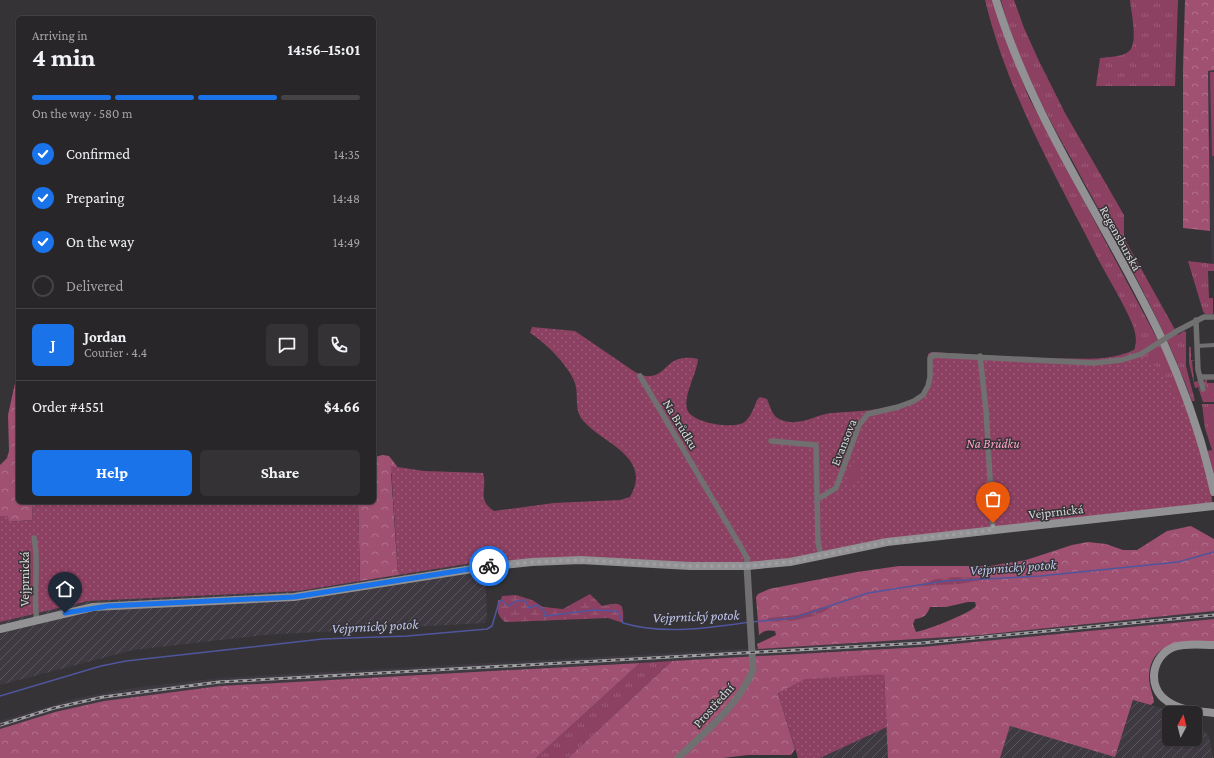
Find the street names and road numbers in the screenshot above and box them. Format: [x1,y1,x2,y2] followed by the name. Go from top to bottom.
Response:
[1097,203,1145,273] street label: Regensburská
[660,397,701,452] street label: Na Brůdku
[827,417,860,468] street label: Evansova
[1028,501,1084,523] street label: Vejprnická
[17,551,33,607] street label: Vejprnická
[690,680,737,730] street label: Prostřední

